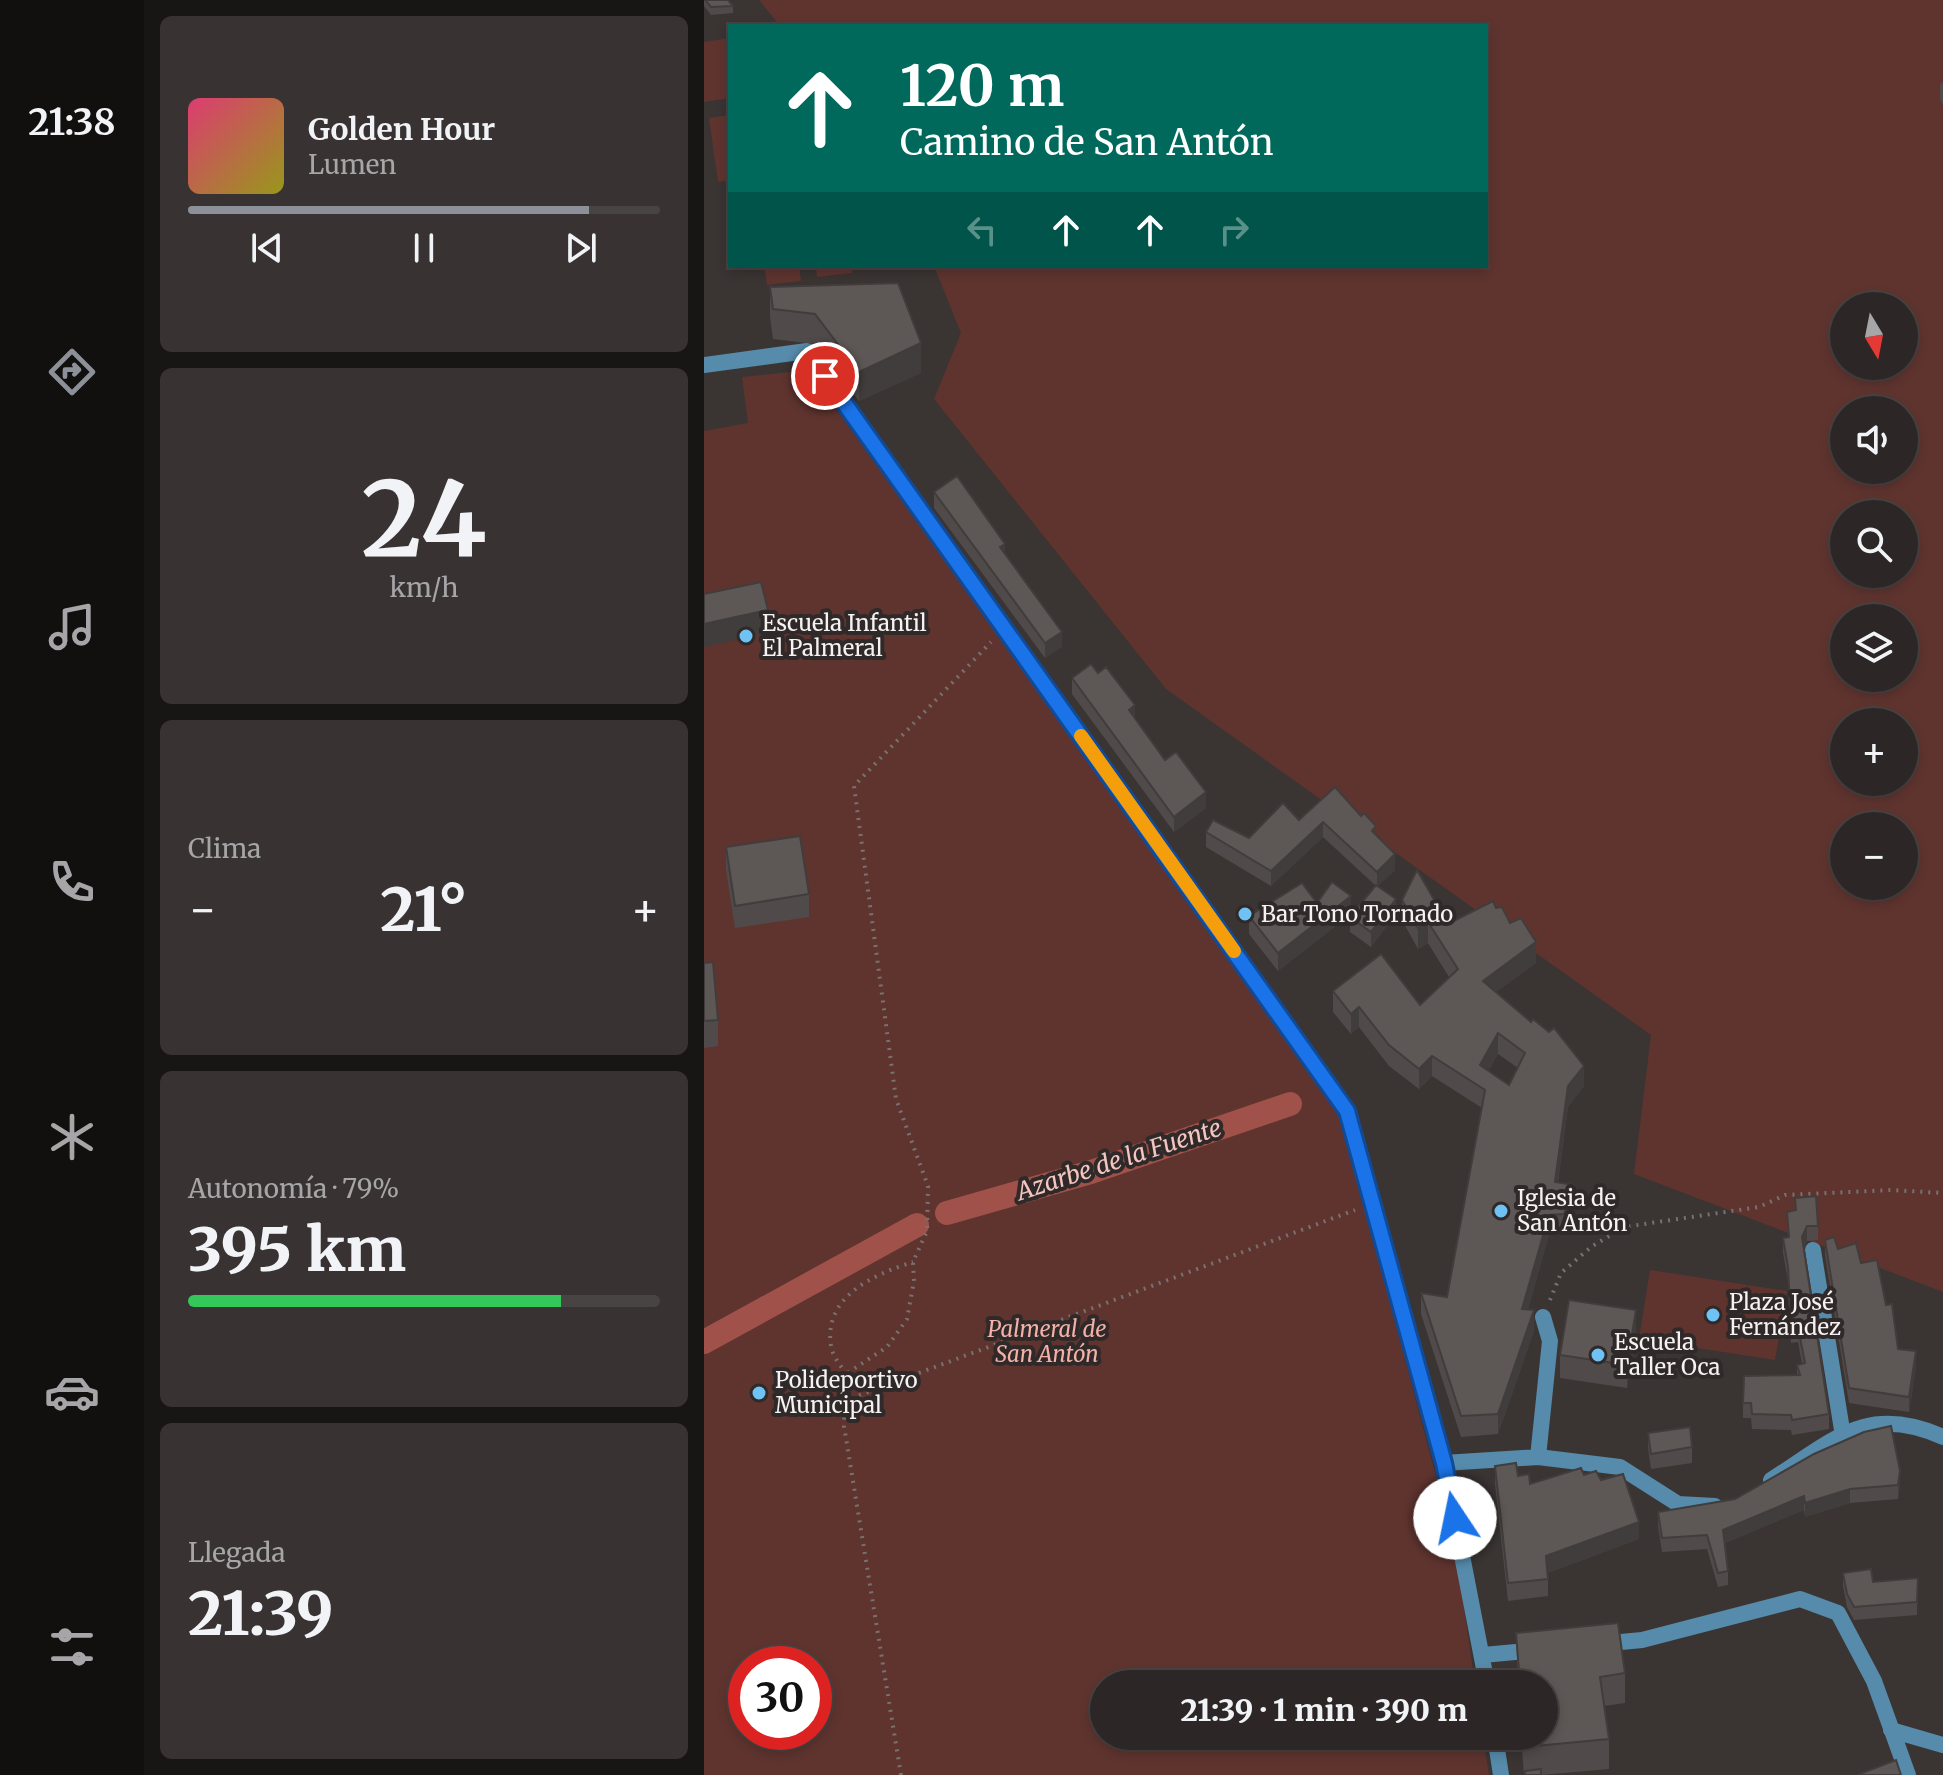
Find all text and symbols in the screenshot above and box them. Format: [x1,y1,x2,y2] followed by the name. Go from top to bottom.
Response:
[900,51,1064,121] text: 120 m
[768,56,872,160] icon: ahead
[28,100,116,145] text: 21:38
[308,110,495,148] text: Golden Hour
[900,120,1274,165] text: Camino de San Antón
[308,148,397,181] text: Lumen
[960,208,1004,252] icon: left
[1044,208,1088,252] icon: ahead
[1128,208,1172,252] icon: ahead
[1212,208,1256,252] icon: right
[245,226,289,270] icon: previous
[402,226,446,270] icon: pause
[559,226,603,270] icon: next
[1830,292,1918,380] north arrow
[1830,292,1918,900] map controls
[791,342,859,410] pin
[44,344,100,400] icon: directions
[803,354,847,398] icon: arrive
[1830,396,1918,484] button: sound
[361,454,487,584] text: 24
[1830,500,1918,588] button: search
[390,571,458,604] text: km/h
[44,599,100,655] icon: music
[1830,604,1918,692] button: layers
[762,609,927,662] place label: Escuela Infantil El Palmeral
[737,627,755,645] marker: Escuela Infantil El Palmeral
[1830,708,1918,796] button: +
[1830,812,1918,900] button: −
[188,832,261,865] text: Clima
[44,854,100,910] icon: phone
[380,872,468,947] text: 21°
[188,882,217,937] text: −
[631,882,660,937] text: +
[1261,900,1453,928] place label: Bar Tono Tornado
[1236,905,1254,923] marker: Bar Tono Tornado
[44,1109,100,1165] icon: climate
[1011,1112,1225,1208] water label: Azarbe de la Fuente
[188,1172,399,1205] text: Autonomía · 79%
[1517,1184,1628,1237] place label: Iglesia de San Antón
[1492,1202,1510,1220] marker: Iglesia de San Antón
[188,1212,406,1287] text: 395 km
[1729,1288,1841,1341] place label: Plaza José Fernández
[1704,1306,1722,1324] marker: Plaza José Fernández
[988,1315,1106,1368] park label: Palmeral de San Antón
[1614,1328,1720,1381] place label: Escuela Taller Oca
[1589,1346,1607,1364] marker: Escuela Taller Oca
[44,1364,100,1420] icon: car
[775,1366,918,1419] place label: Polideportivo Municipal
[750,1384,768,1402] marker: Polideportivo Municipal
[1413,1476,1497,1560] position arrow
[188,1536,285,1569] text: Llegada
[188,1576,334,1651] text: 21:39
[44,1619,100,1675] icon: filters
[728,1646,832,1750] speed limit sign: 30
[1181,1691,1467,1729] text: 21:39 · 1 min · 390 m

